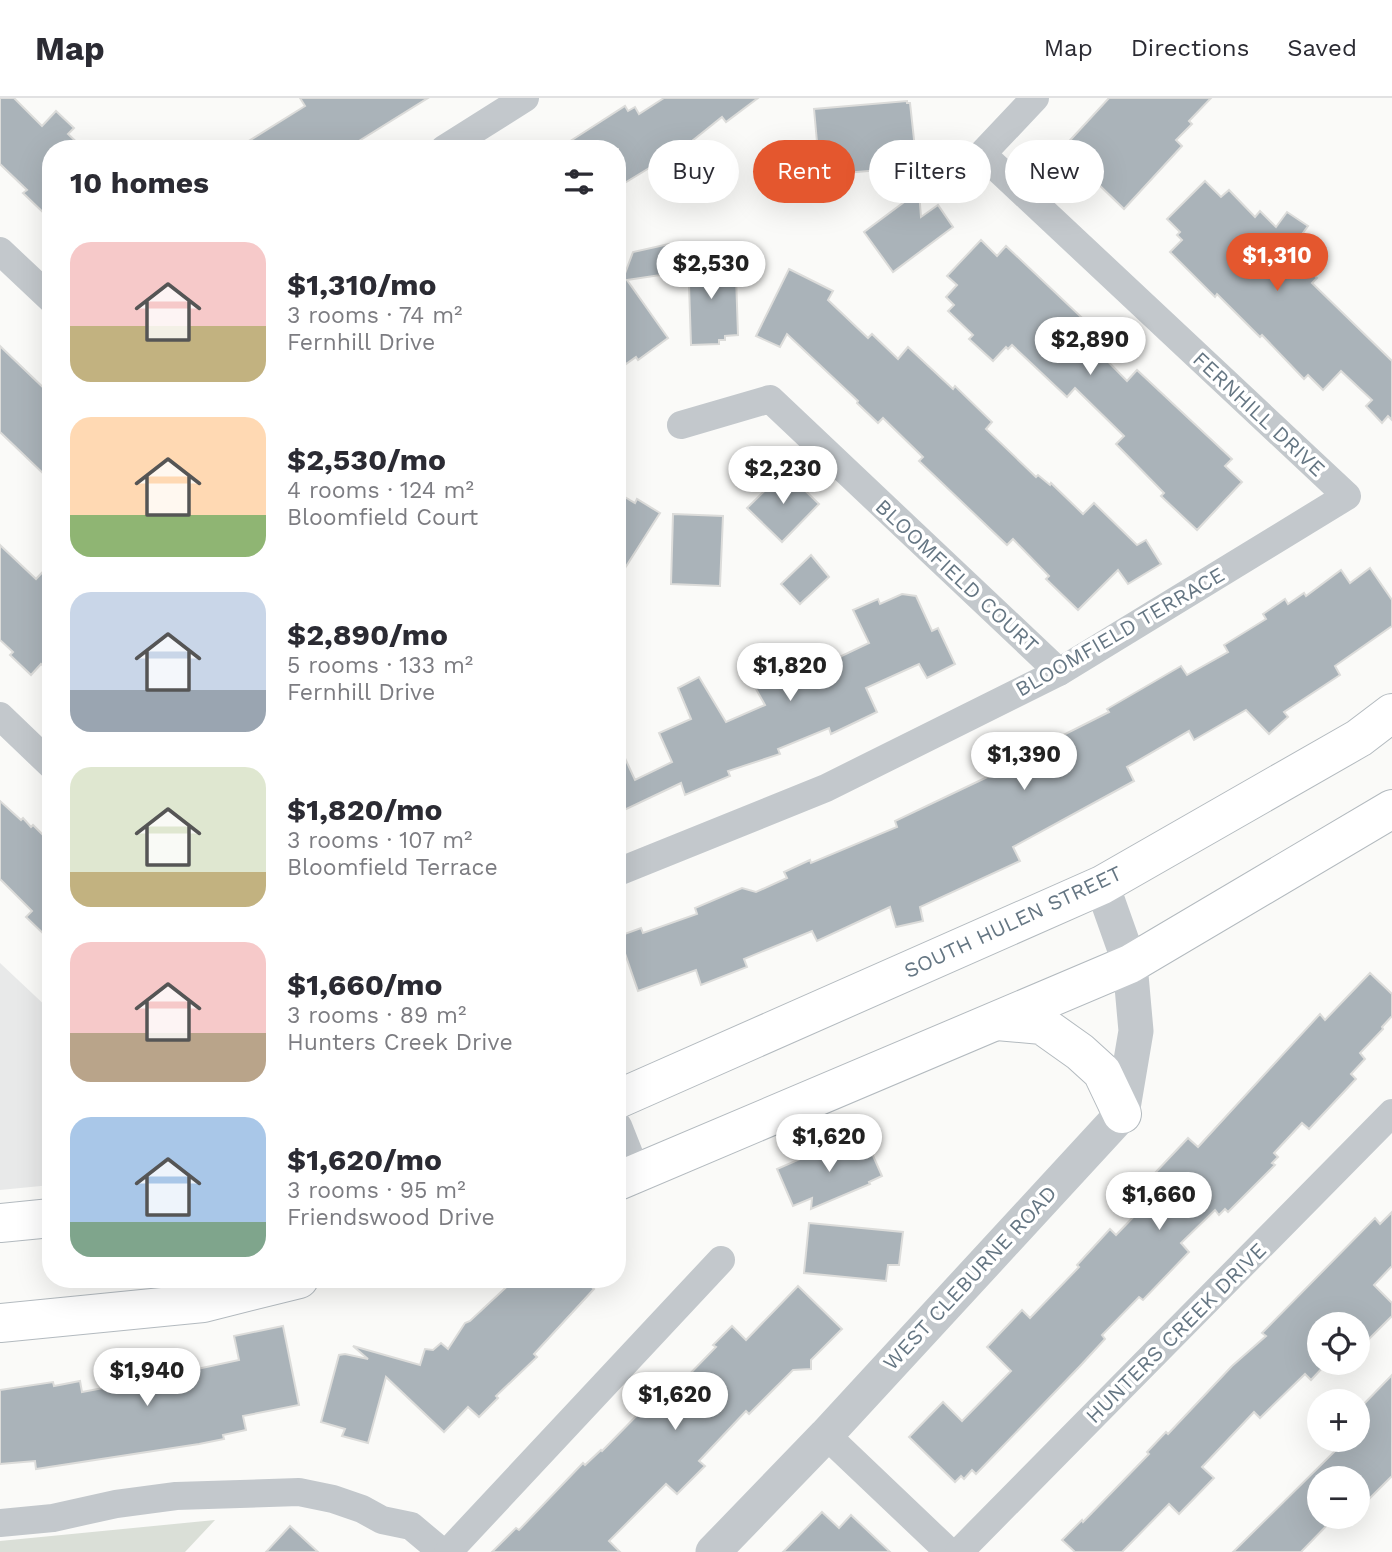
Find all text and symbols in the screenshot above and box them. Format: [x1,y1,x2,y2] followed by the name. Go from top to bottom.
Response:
[35,29,105,68] text: Map
[1044,34,1093,62] text: Map
[1131,34,1249,62] text: Directions
[1287,34,1357,62] text: Saved
[648,140,739,203] chip: Buy
[753,140,855,203] chip: Rent
[869,140,991,203] chip: Filters
[1005,140,1104,203] chip: New
[560,163,598,201] icon: filters
[70,165,209,200] text: 10 homes
[1220,234,1334,293] pin: $1,310
[654,242,768,301] pin: $2,530
[1242,242,1312,269] text: $1,310
[673,250,749,277] text: $2,530
[287,267,436,302] text: $1,310/mo
[126,270,210,354] icon: home
[287,302,462,329] text: 3 rooms · 74 m²
[1033,317,1147,377] pin: $2,890
[1051,326,1129,353] text: $2,890
[287,329,435,356] text: Fernhill Drive
[1188,346,1330,481] street label: FERNHILL DRIVE
[287,442,446,477] text: $2,530/mo
[126,445,210,529] icon: home
[726,446,840,506] pin: $2,230
[744,455,822,482] text: $2,230
[287,477,474,504] text: 4 rooms · 124 m²
[871,494,1044,658] street label: BLOOMFIELD COURT
[287,504,478,531] text: Bloomfield Court
[1011,561,1229,702] street label: BLOOMFIELD TERRACE
[287,617,448,652] text: $2,890/mo
[126,620,210,704] icon: home
[733,644,847,703] pin: $1,820
[287,652,473,679] text: 5 rooms · 133 m²
[753,652,827,679] text: $1,820
[287,679,435,706] text: Fernhill Drive
[967,732,1081,792] pin: $1,390
[987,741,1061,768] text: $1,390
[287,792,442,827] text: $1,820/mo
[126,795,210,879] icon: home
[287,827,473,854] text: 3 rooms · 107 m²
[287,854,498,881] text: Bloomfield Terrace
[900,860,1126,983] street label: SOUTH HULEN STREET
[287,967,442,1002] text: $1,660/mo
[126,970,210,1054] icon: home
[287,1002,466,1029] text: 3 rooms · 89 m²
[287,1029,513,1056] text: Hunters Creek Drive
[772,1114,886,1174] pin: $1,620
[792,1123,866,1150] text: $1,620
[287,1142,442,1177] text: $1,620/mo
[126,1145,210,1229] icon: home
[1102,1172,1216,1232] pin: $1,660
[287,1177,466,1204] text: 3 rooms · 95 m²
[878,1180,1062,1375] street label: WEST CLEBURNE ROAD
[1122,1181,1196,1208] text: $1,660
[287,1204,495,1231] text: Friendswood Drive
[1080,1237,1271,1428] street label: HUNTERS CREEK DRIVE
[1307,1312,1370,1529] map controls
[1307,1312,1370,1375] button: locate
[90,1348,204,1408] pin: $1,940
[109,1357,185,1384] text: $1,940
[618,1372,732,1432] pin: $1,620
[638,1381,712,1408] text: $1,620
[1307,1389,1370,1452] button: +
[1307,1466,1370,1529] button: −

